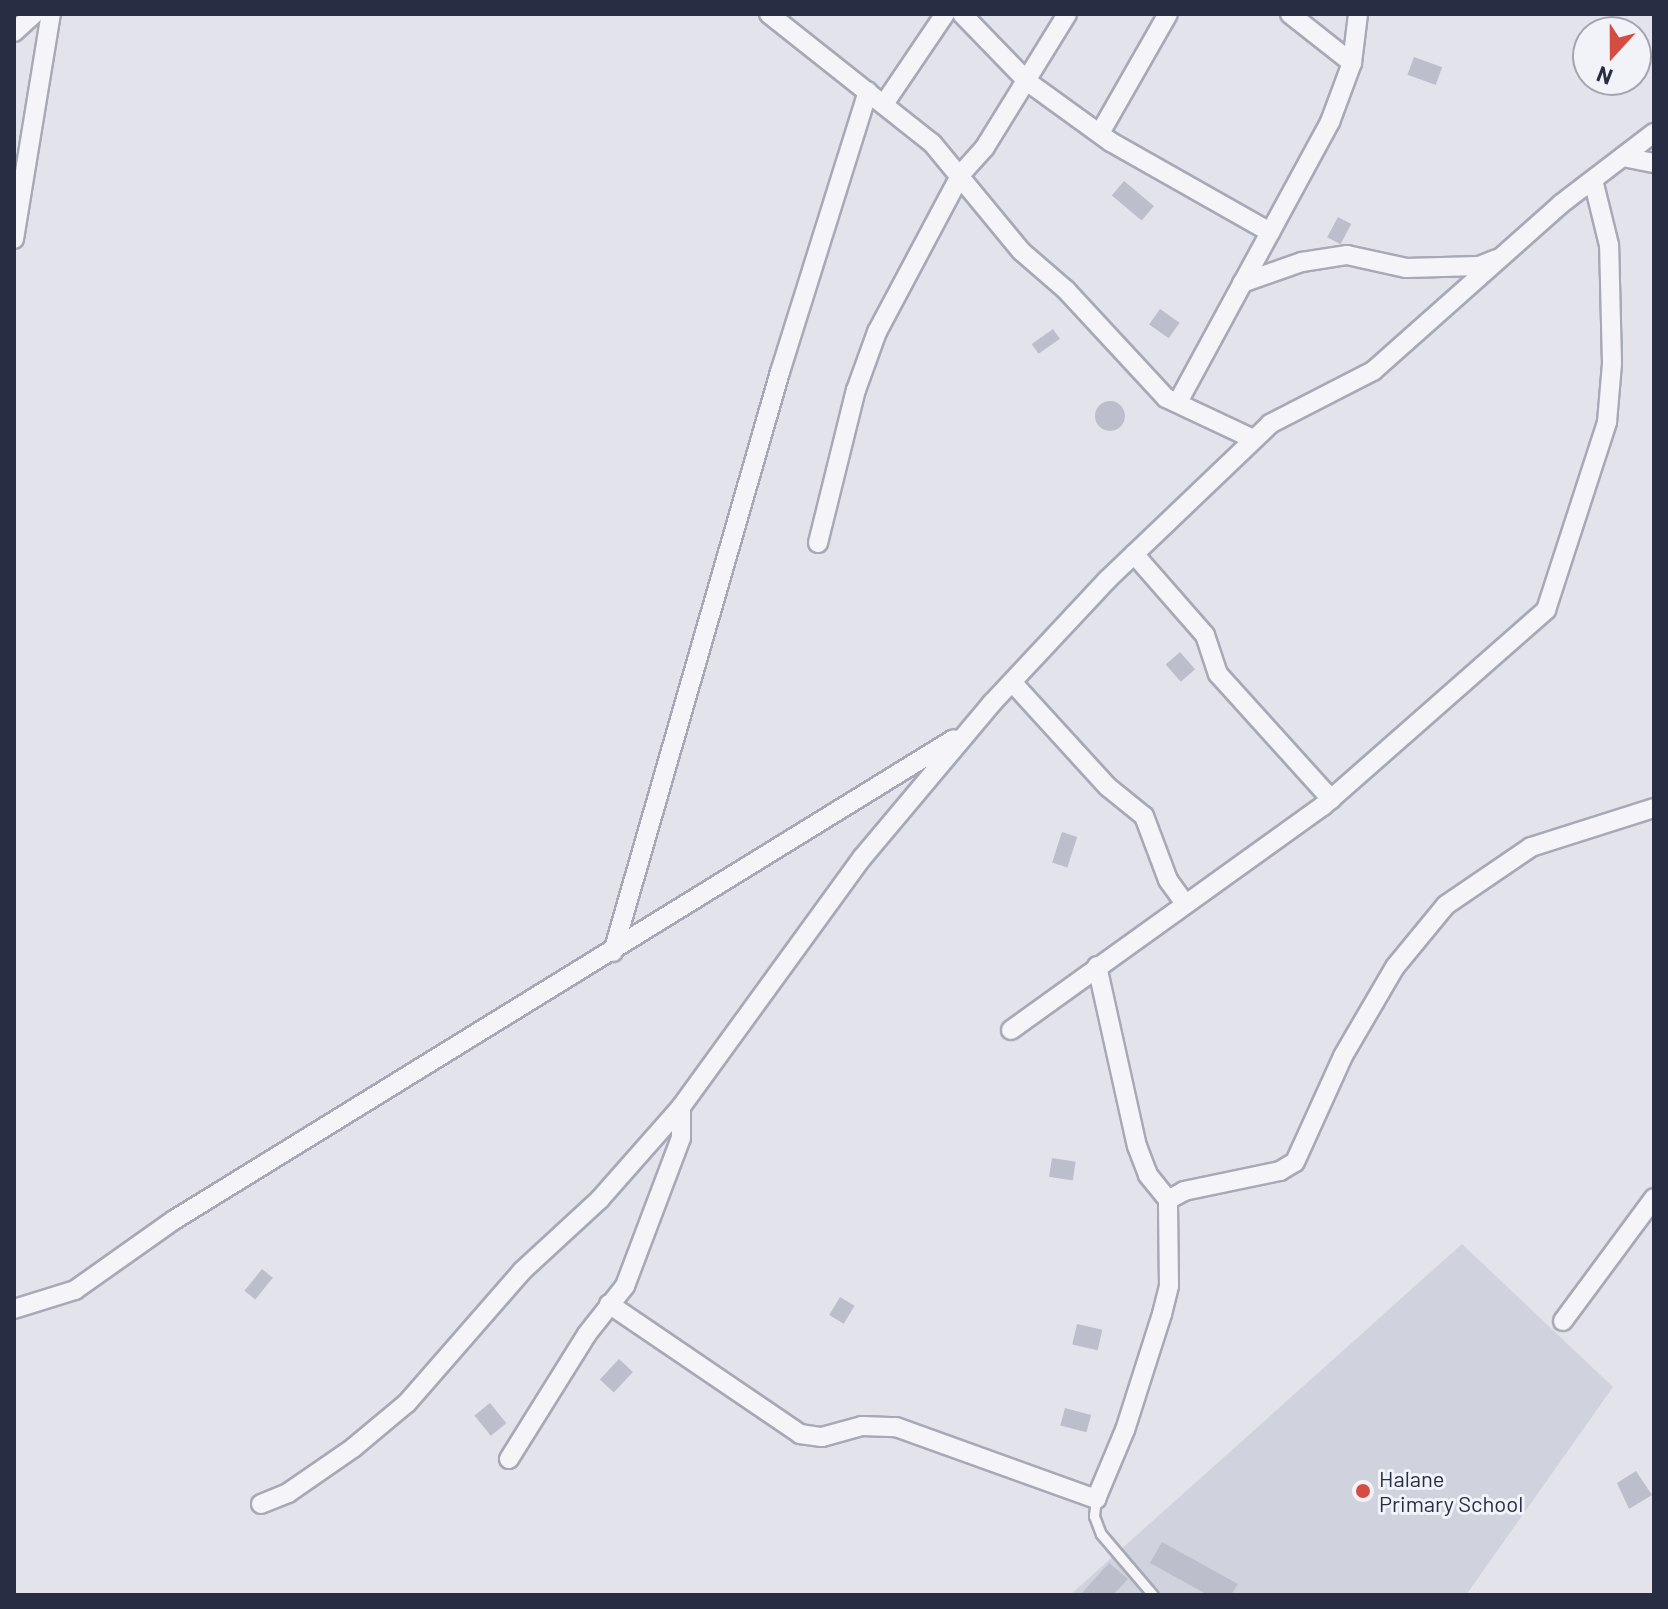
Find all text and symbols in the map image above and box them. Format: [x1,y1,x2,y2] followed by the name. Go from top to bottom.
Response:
[1572,16,1652,96] north arrow
[1593,62,1616,91] text: N
[1379,1465,1523,1516] place label: Halane Primary School
[1354,1482,1372,1500] marker: Halane Primary School

